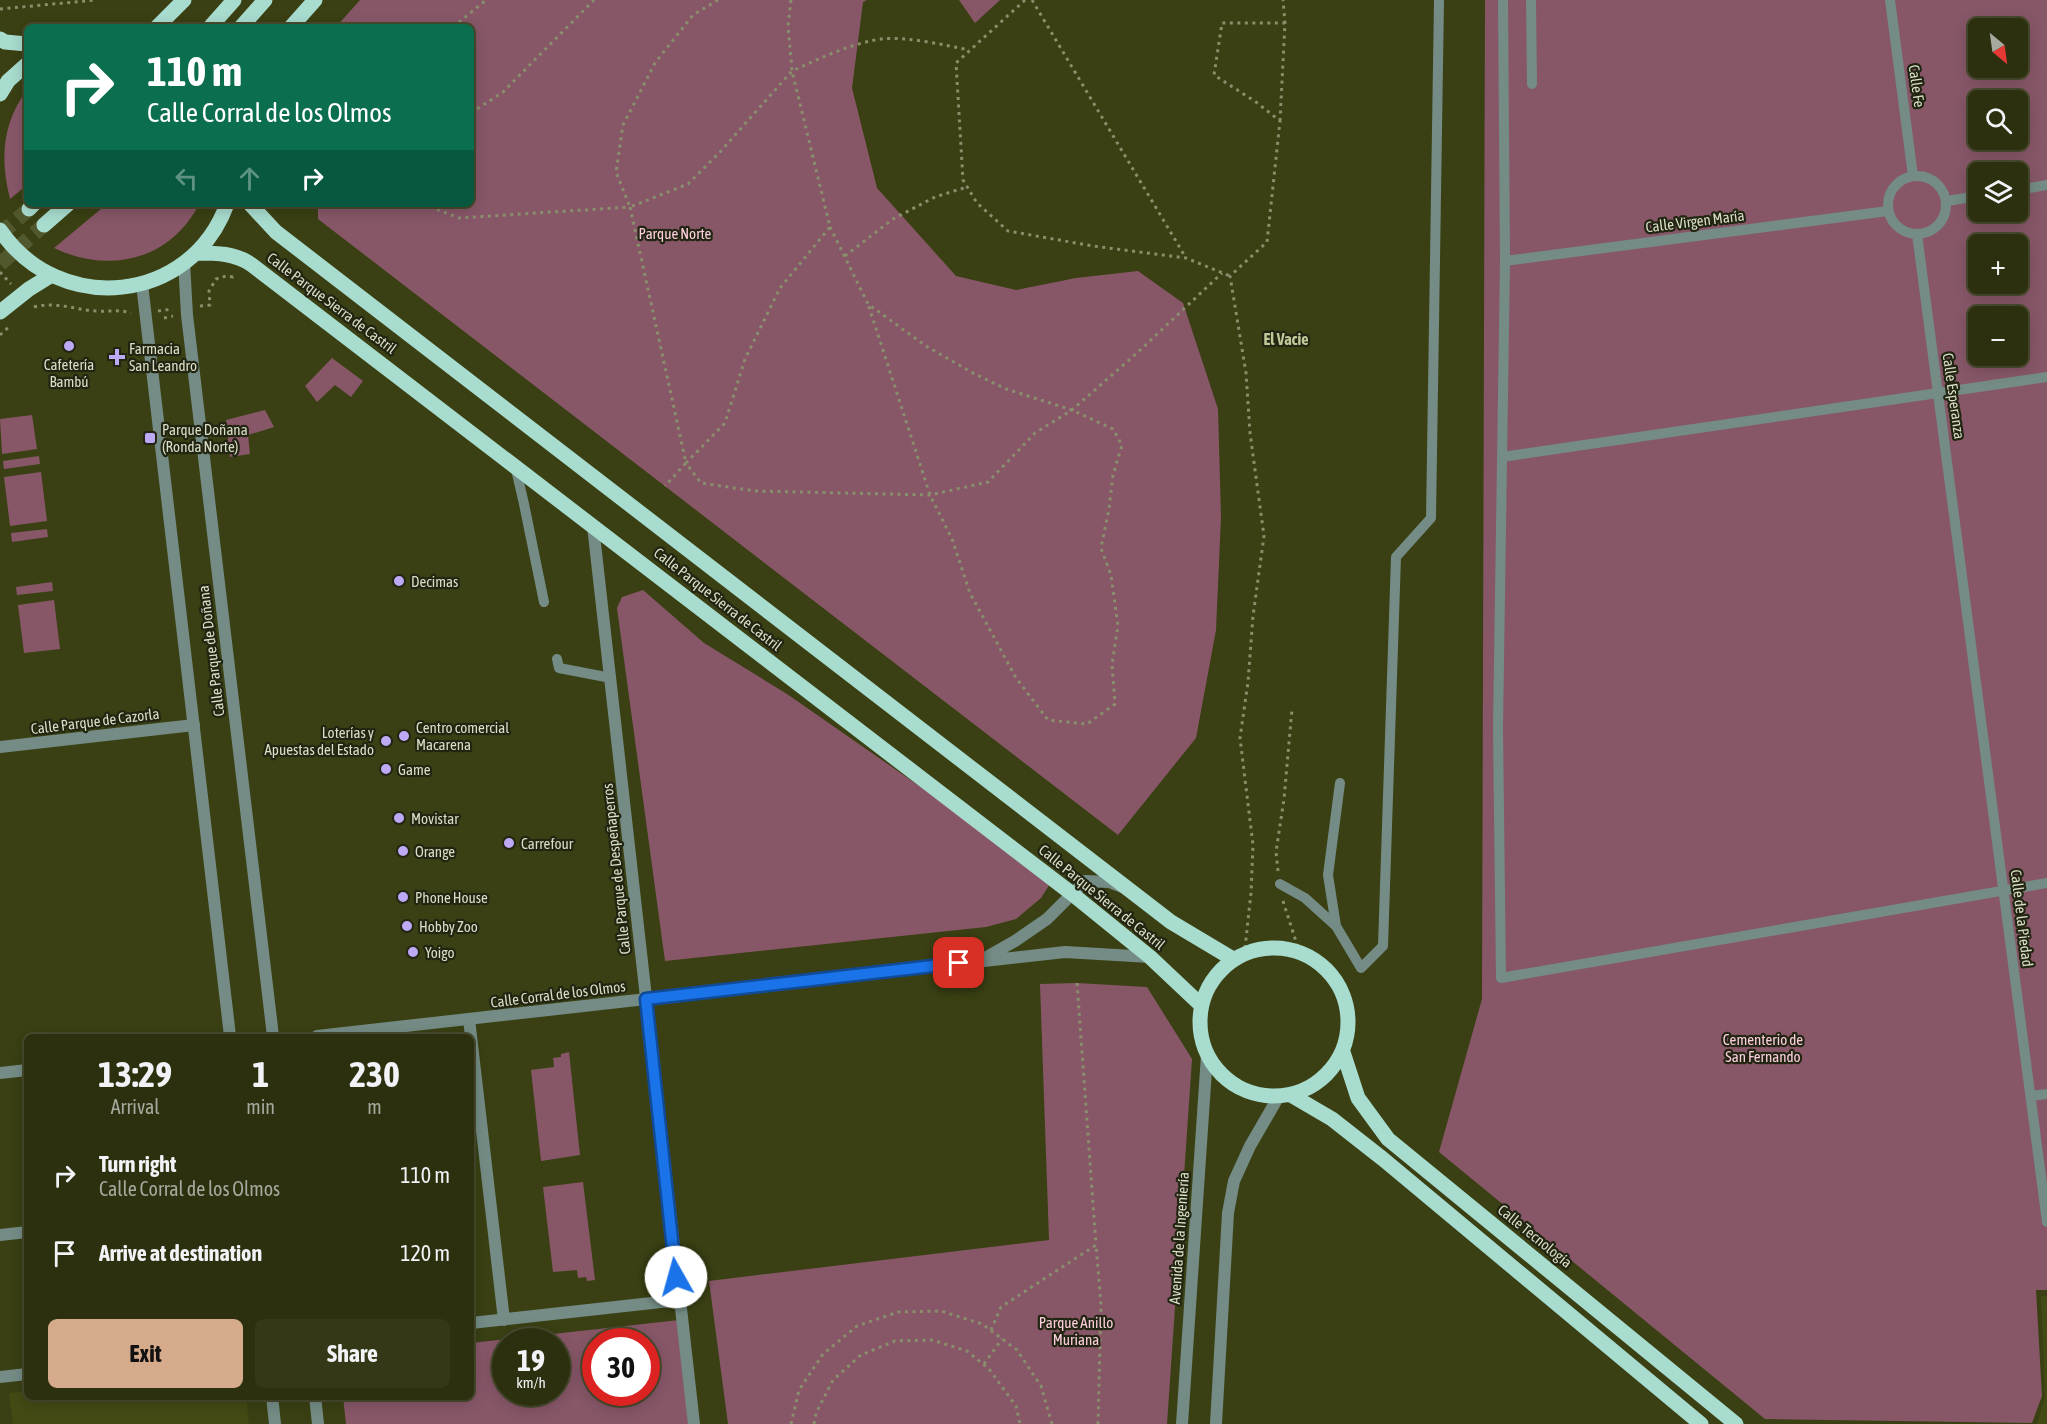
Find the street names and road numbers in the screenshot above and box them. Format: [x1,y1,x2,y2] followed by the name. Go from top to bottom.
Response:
[1906,64,1928,109] street label: Calle Fe
[1645,207,1745,235] street label: Calle Virgen María
[264,249,400,357] street label: Calle Parque Sierra de Castril
[1940,352,1968,440] street label: Calle Esperanza
[651,544,785,654] street label: Calle Parque Sierra de Castril
[195,584,227,718] street label: Calle Parque de Doñana
[30,705,160,737] street label: Calle Parque de Cazorla
[599,783,633,955] street label: Calle Parque de Despeñaperros
[1035,841,1169,953] street label: Calle Parque Sierra de Castril
[2008,868,2036,968] street label: Calle de la Piedad
[490,977,626,1011] street label: Calle Corral de los Olmos
[1166,1171,1192,1305] street label: Avenida de la Ingeniería
[1495,1201,1576,1271] street label: Calle Tecnología

